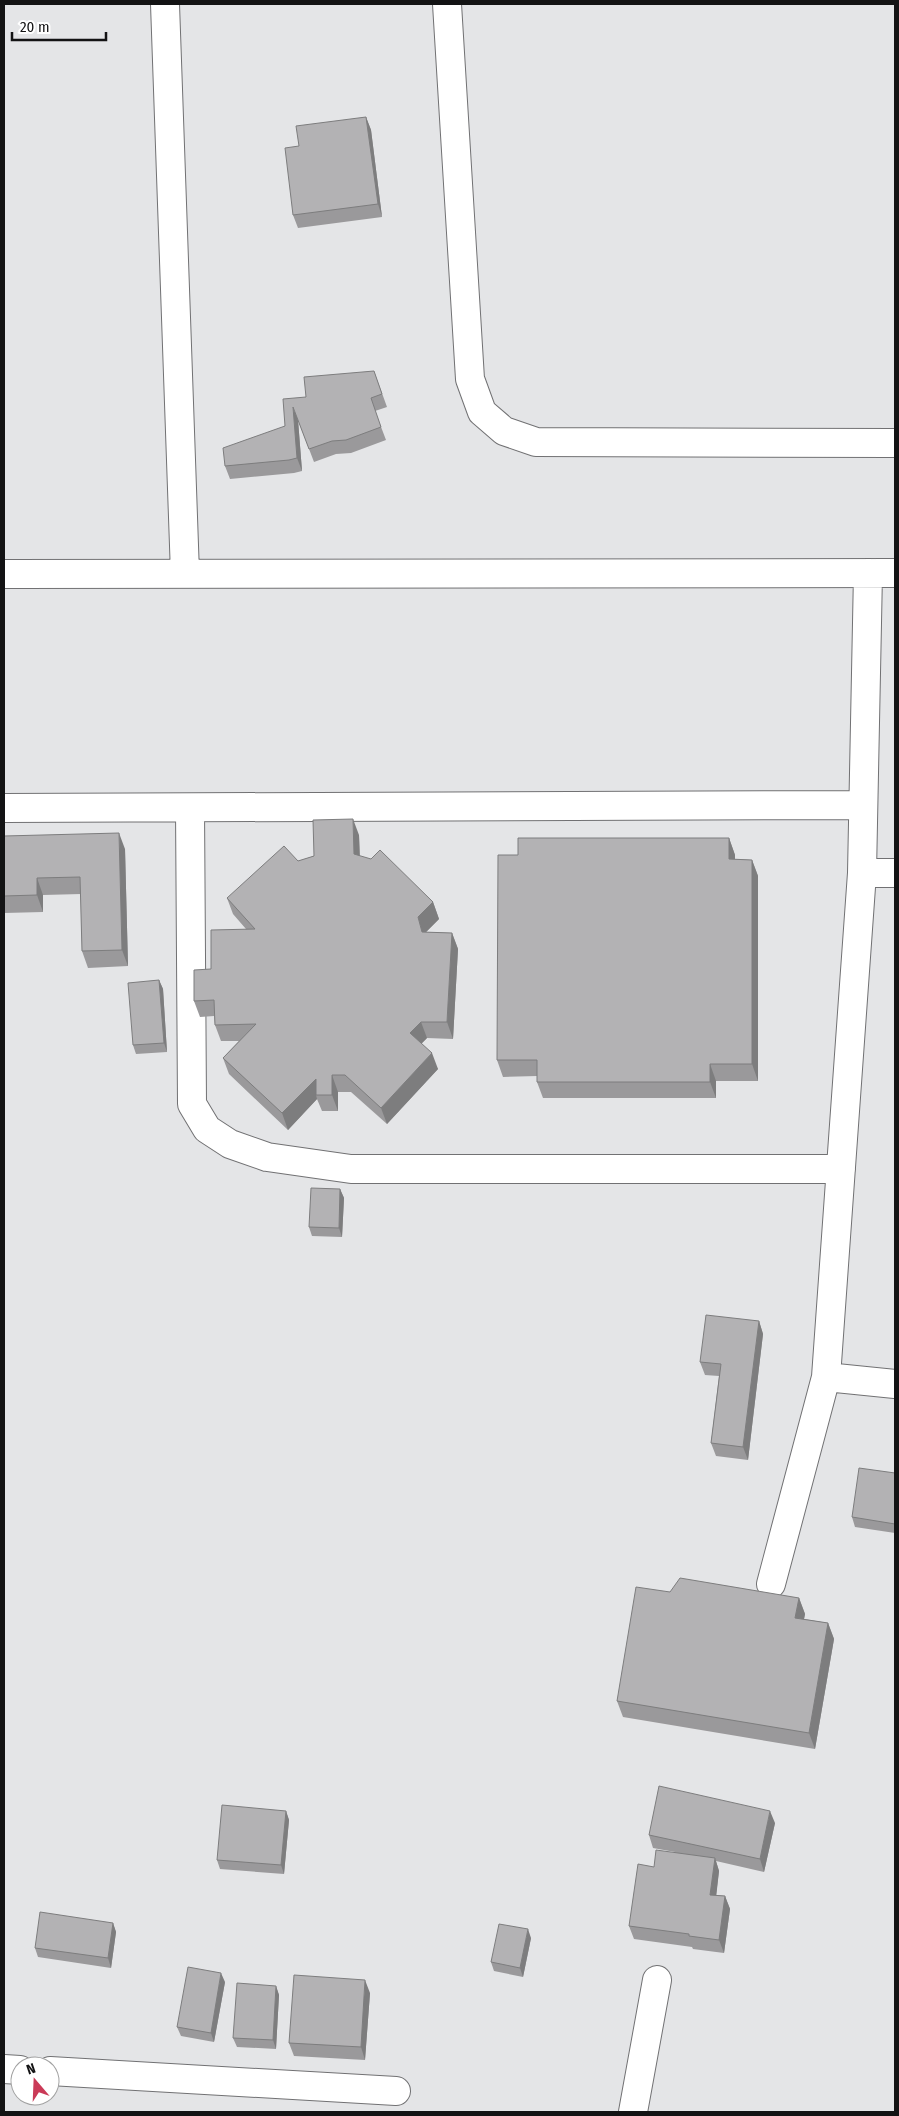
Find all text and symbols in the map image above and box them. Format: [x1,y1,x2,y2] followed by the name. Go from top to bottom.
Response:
[12,10,106,42] scale bar
[20,18,50,36] text: 20 m
[10,2056,60,2106] north arrow
[24,2060,38,2079] text: N

